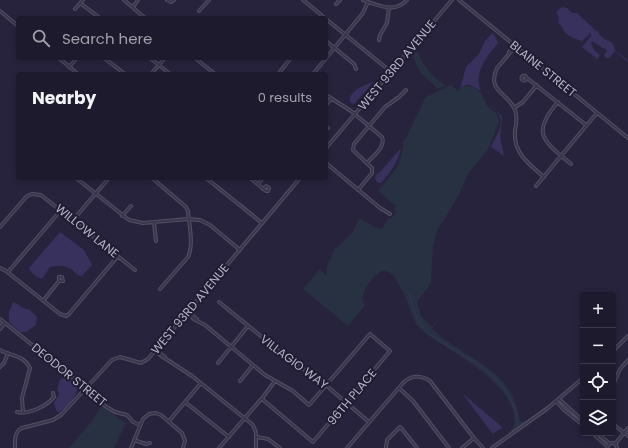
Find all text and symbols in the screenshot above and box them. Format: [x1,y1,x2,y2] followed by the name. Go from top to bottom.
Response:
[16,16,328,60] search box
[354,16,440,114] street label: WEST 93RD AVENUE
[30,27,52,49] icon: search
[62,28,152,49] text: Search here
[506,37,581,101] street label: BLAINE STREET
[32,86,96,110] text: Nearby
[258,88,312,107] text: 0 results
[52,200,123,262] street label: WILLOW LANE
[147,260,233,358] street label: WEST 93RD AVENUE
[580,292,616,436] map controls
[580,292,616,328] button: +
[580,328,616,364] button: −
[257,330,332,393] street label: VILLAGIO WAY
[28,339,111,411] street label: DEODOR STREET
[580,364,616,400] button: locate
[323,365,380,429] street label: 96TH PLACE
[580,400,616,436] button: layers

